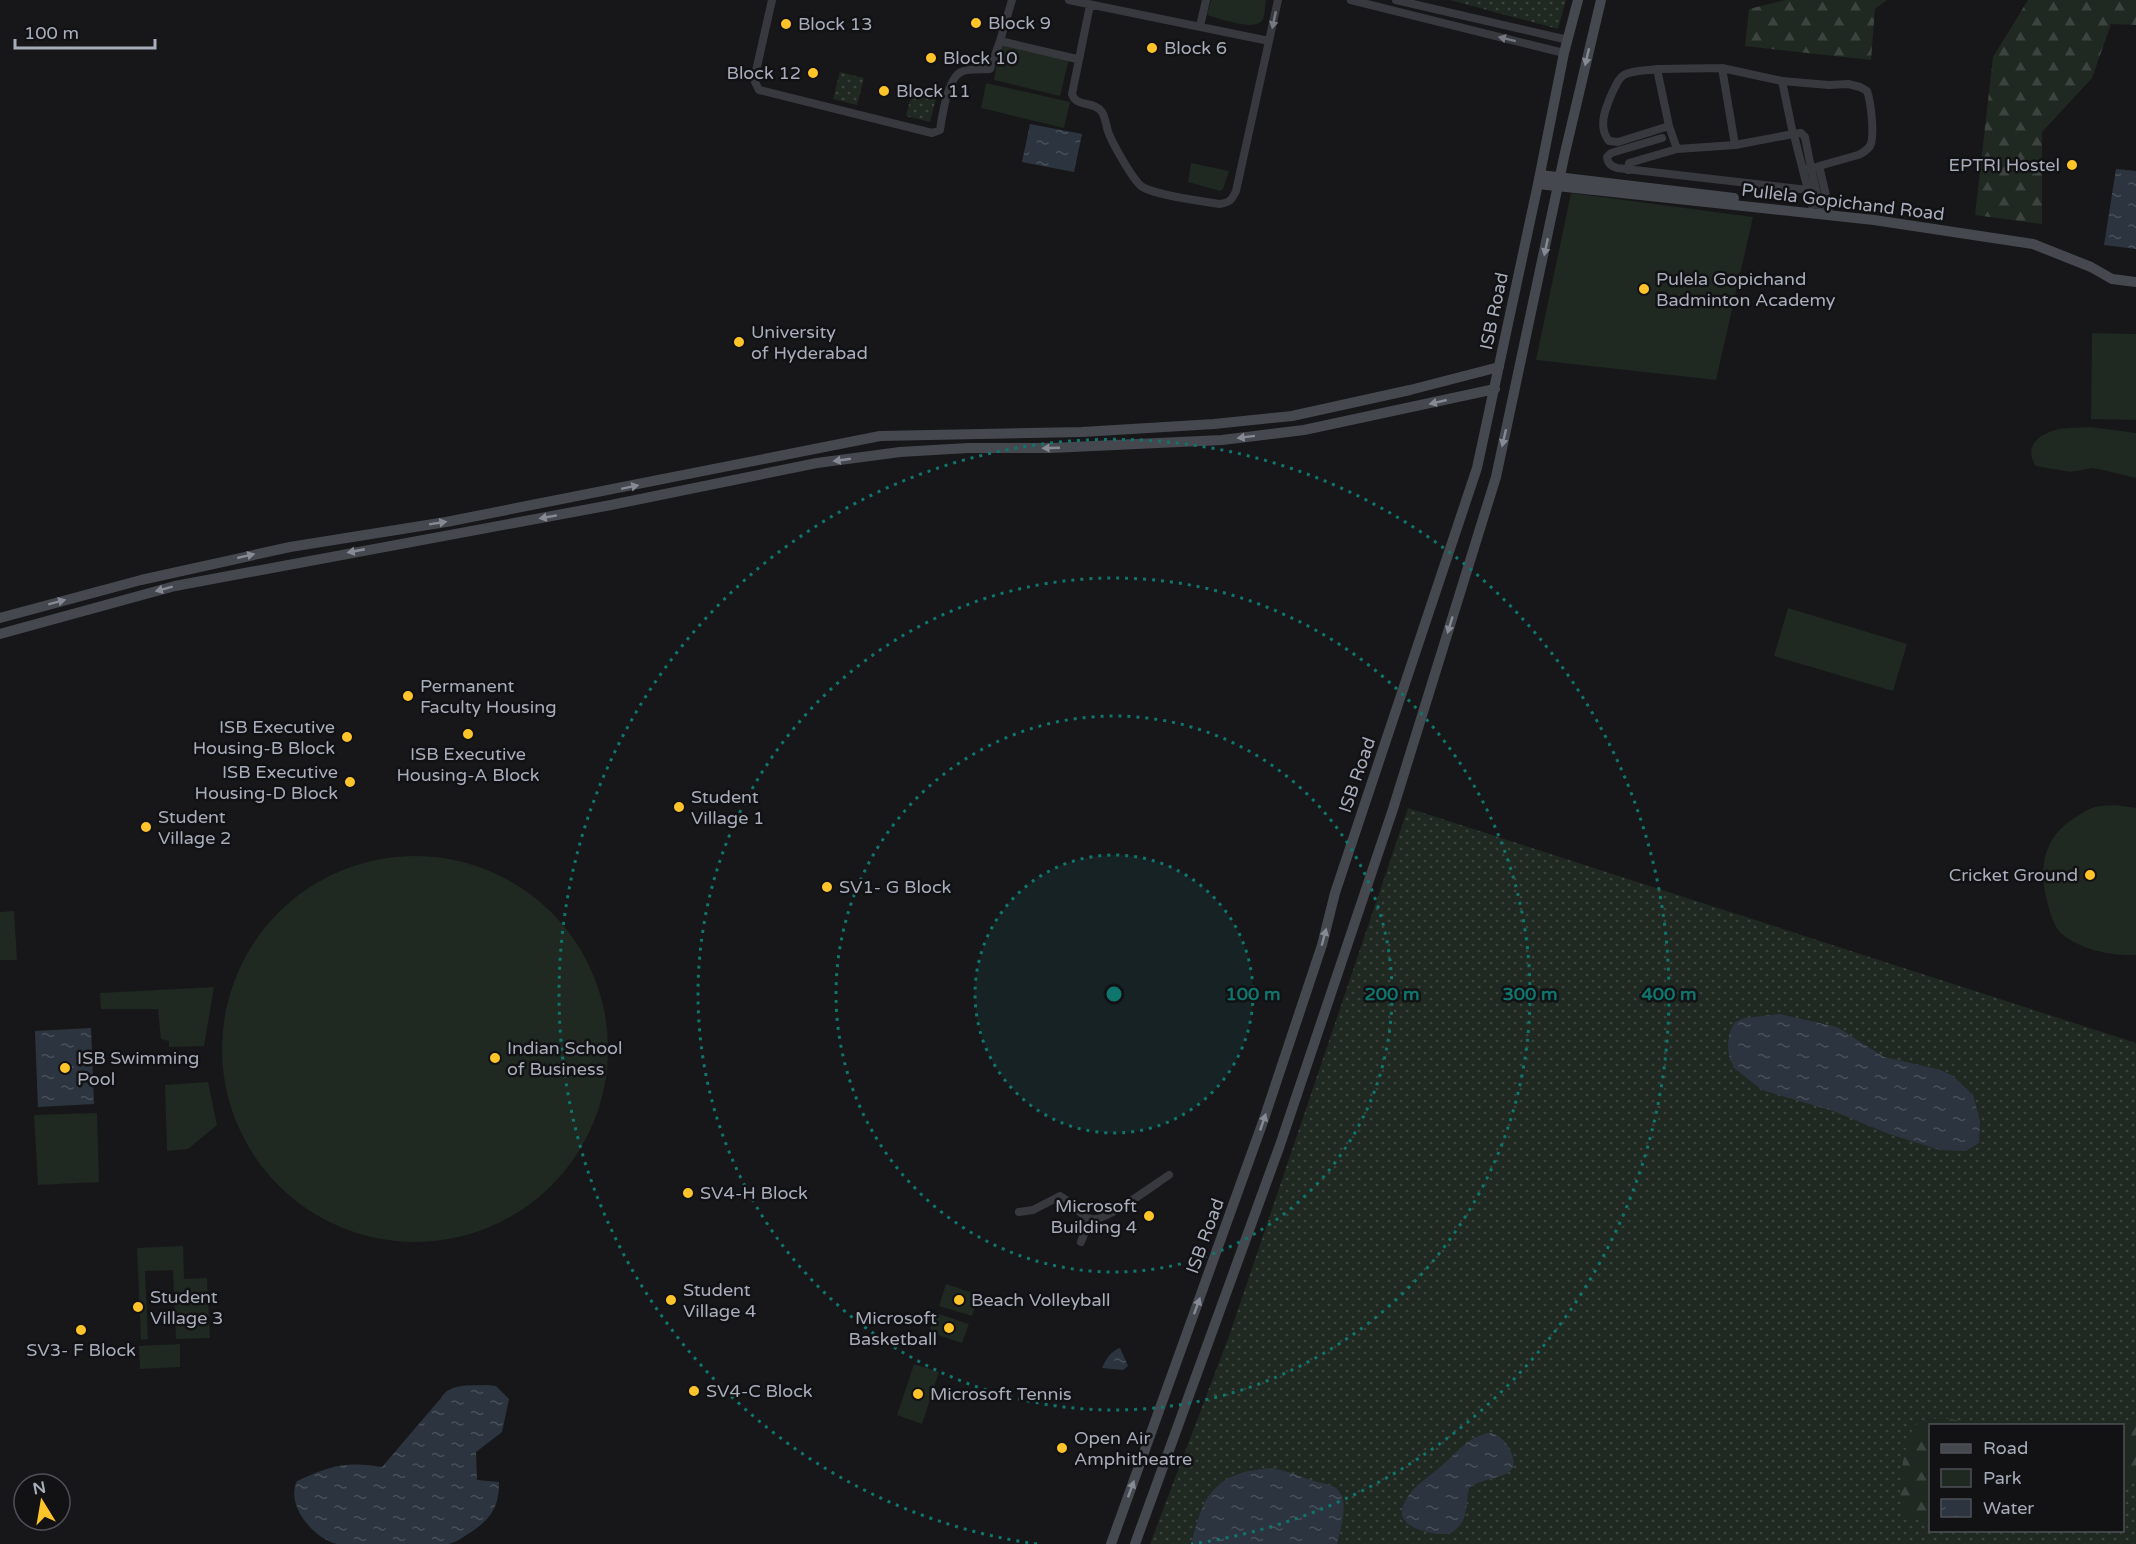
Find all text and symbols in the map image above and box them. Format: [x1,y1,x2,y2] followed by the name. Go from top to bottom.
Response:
[1268,11,1278,30] one-way arrow
[15,12,154,50] scale bar
[988,12,1051,34] place label: Block 9
[798,13,872,35] place label: Block 13
[969,16,983,30] marker: Block 9
[779,17,793,31] marker: Block 13
[24,22,79,44] text: 100 m
[1498,34,1516,43] one-way arrow
[1164,37,1227,59] place label: Block 6
[1145,41,1159,55] marker: Block 6
[943,47,1017,69] place label: Block 10
[1582,48,1591,67] one-way arrow
[924,51,938,65] marker: Block 10
[727,62,801,84] place label: Block 12
[806,66,820,80] marker: Block 12
[896,80,970,102] place label: Block 11
[877,84,891,98] marker: Block 11
[1949,154,2060,176] place label: EPTRI Hostel
[2065,158,2079,172] marker: EPTRI Hostel
[1740,179,1946,225] street label: Pullela Gopichand Road
[1540,238,1550,257] one-way arrow
[1656,268,1836,311] place label: Pulela Gopichand Badminton Academy
[1475,270,1513,352] street label: ISB Road
[1637,282,1651,296] marker: Pulela Gopichand Badminton Academy
[751,321,868,364] place label: University of Hyderabad
[732,335,746,349] marker: University of Hyderabad
[1428,397,1447,407] one-way arrow
[1499,429,1509,447] one-way arrow
[1236,432,1255,442] one-way arrow
[1042,443,1061,453] one-way arrow
[833,455,852,464] one-way arrow
[620,481,639,491] one-way arrow
[538,513,557,522] one-way arrow
[429,518,448,527] one-way arrow
[346,547,365,556] one-way arrow
[237,551,255,561] one-way arrow
[155,585,173,594] one-way arrow
[47,597,66,607] one-way arrow
[1445,616,1454,634] one-way arrow
[420,675,557,718] place label: Permanent Faculty Housing
[401,689,415,703] marker: Permanent Faculty Housing
[193,716,335,759] place label: ISB Executive Housing-B Block
[461,727,475,741] marker: ISB Executive Housing-A Block
[340,730,354,744] marker: ISB Executive Housing-B Block
[1334,734,1380,816] street label: ISB Road
[396,743,540,786] place label: ISB Executive Housing-A Block
[195,761,338,804] place label: ISB Executive Housing-D Block
[343,775,357,789] marker: ISB Executive Housing-D Block
[691,786,764,829] place label: Student Village 1
[672,800,686,814] marker: Student Village 1
[158,806,231,849] place label: Student Village 2
[139,820,153,834] marker: Student Village 2
[1949,864,2078,886] place label: Cricket Ground
[2083,868,2097,882] marker: Cricket Ground
[839,876,951,898] place label: SV1- G Block
[820,880,834,894] marker: SV1- G Block
[1319,928,1329,946] one-way arrow
[1225,983,1281,1005] text: 100 m
[1364,983,1420,1005] text: 200 m
[1502,983,1558,1005] text: 300 m
[1641,983,1697,1005] text: 400 m
[1104,984,1124,1004] centre of rings
[507,1037,623,1080] place label: Indian School of Business
[77,1047,199,1090] place label: ISB Swimming Pool
[488,1051,502,1065] marker: Indian School of Business
[58,1061,72,1075] marker: ISB Swimming Pool
[1258,1113,1268,1131] one-way arrow
[700,1182,808,1204] place label: SV4-H Block
[681,1186,695,1200] marker: SV4-H Block
[1051,1195,1137,1238] place label: Microsoft Building 4
[1181,1195,1229,1277] street label: ISB Road
[1142,1209,1156,1223] marker: Microsoft Building 4
[683,1279,756,1322] place label: Student Village 4
[150,1286,223,1329] place label: Student Village 3
[971,1289,1111,1311] place label: Beach Volleyball
[664,1293,678,1307] marker: Student Village 4
[952,1293,966,1307] marker: Beach Volleyball
[1193,1297,1203,1315] one-way arrow
[131,1300,145,1314] marker: Student Village 3
[849,1307,937,1350] place label: Microsoft Basketball
[942,1321,956,1335] marker: Microsoft Basketball
[74,1323,88,1337] marker: SV3- F Block
[26,1339,136,1361] place label: SV3- F Block
[706,1380,813,1402] place label: SV4-C Block
[930,1383,1072,1405] place label: Microsoft Tennis
[687,1384,701,1398] marker: SV4-C Block
[911,1387,925,1401] marker: Microsoft Tennis
[1929,1424,2124,1532] legend
[1074,1427,1192,1470] place label: Open Air Amphitheatre
[1983,1437,2028,1459] text: Road
[1055,1441,1069,1455] marker: Open Air Amphitheatre
[1983,1467,2022,1489] text: Park
[12,1472,72,1532] north arrow
[31,1477,48,1499] text: N
[1127,1480,1136,1498] one-way arrow
[1983,1497,2034,1519] text: Water

